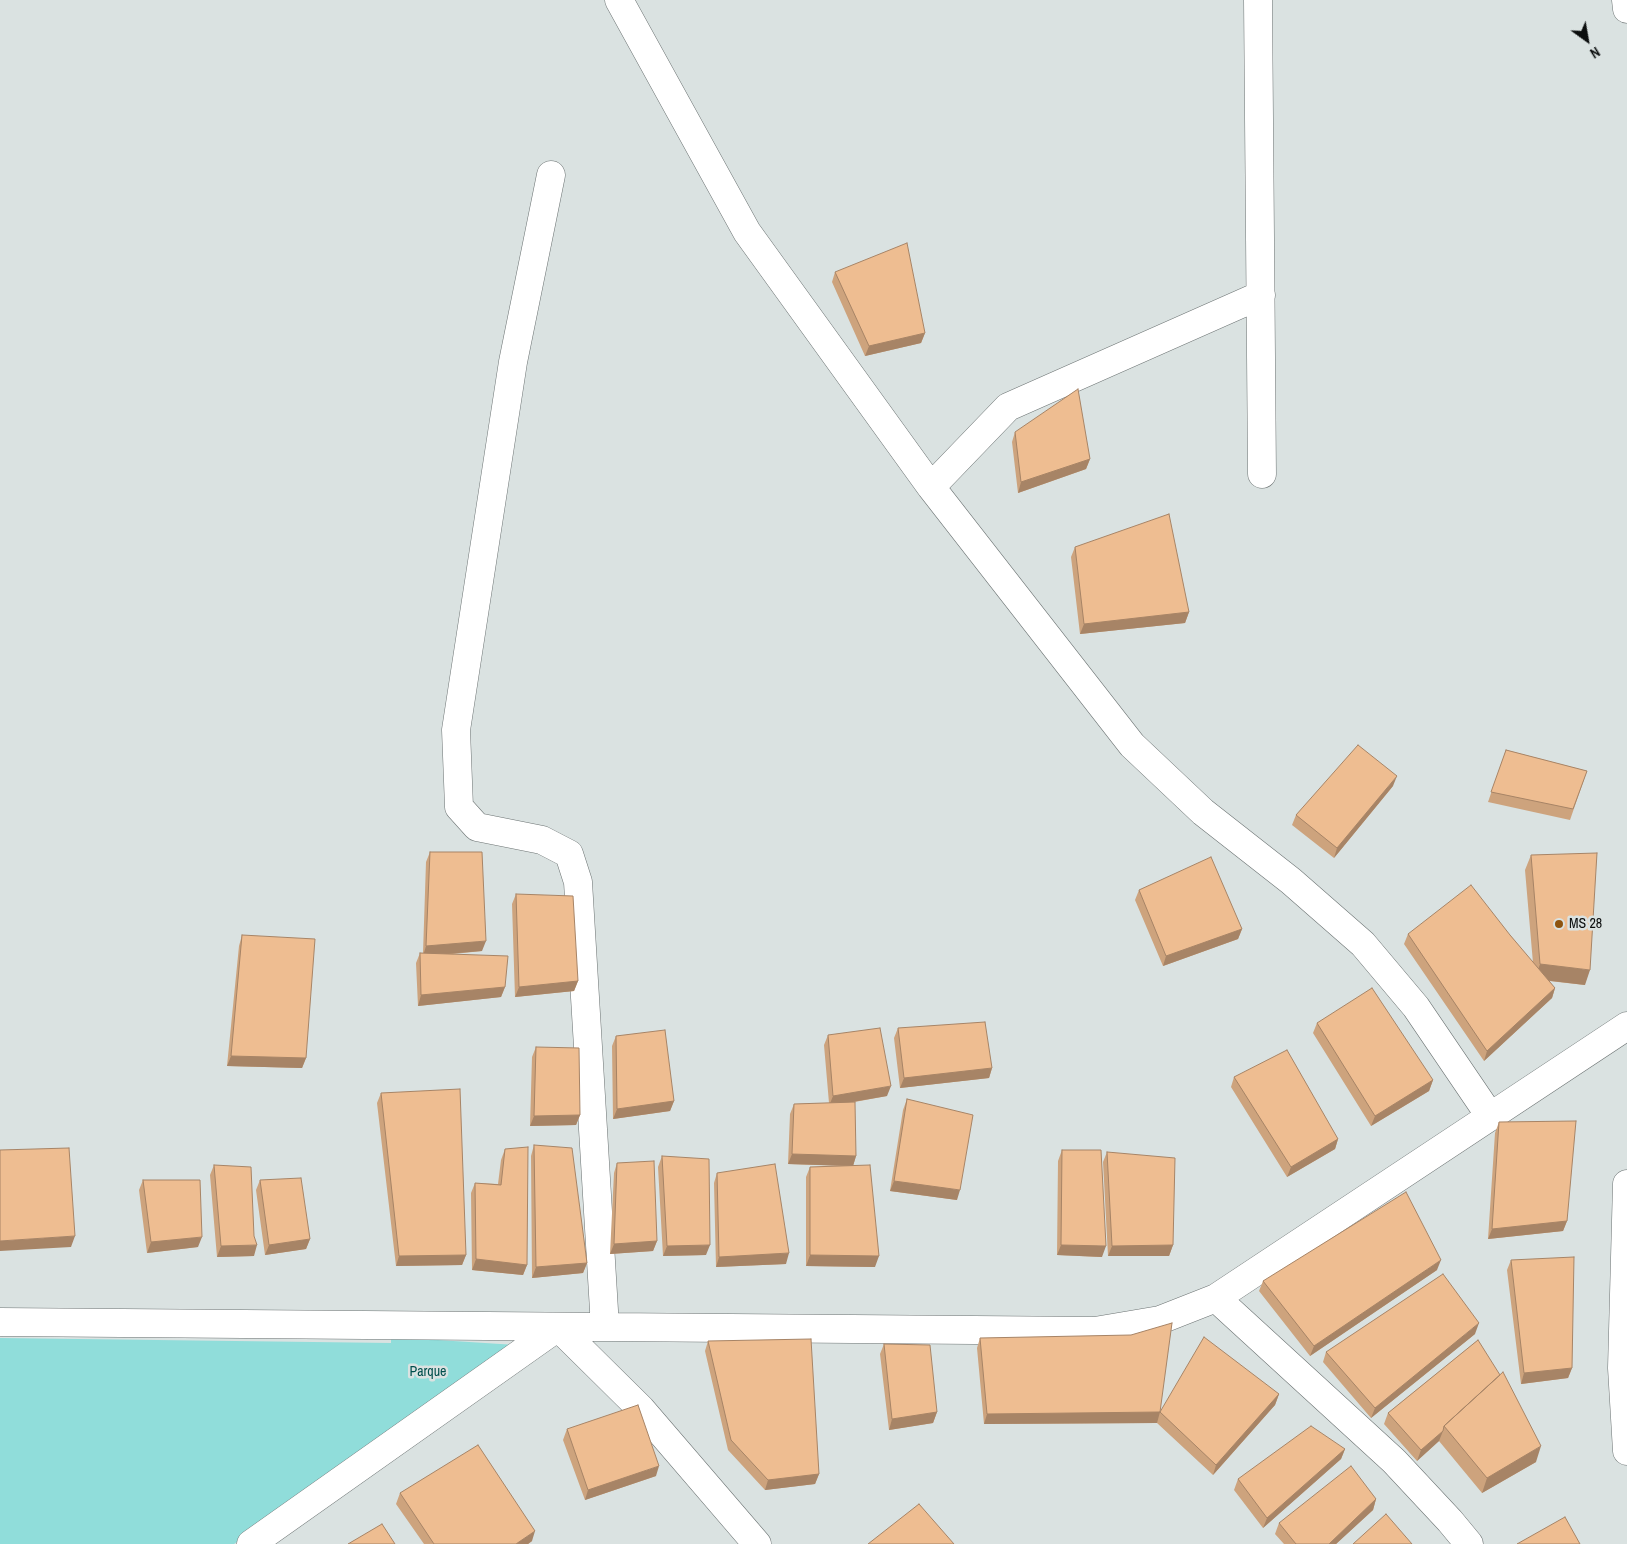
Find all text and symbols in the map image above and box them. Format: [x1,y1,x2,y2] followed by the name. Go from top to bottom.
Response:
[1562,15,1612,65] north arrow
[1587,43,1603,63] text: N
[1569,916,1602,932] place label: MS 28
[1553,918,1565,930] marker: MS 28
[409,1364,447,1380] park label: Parque

